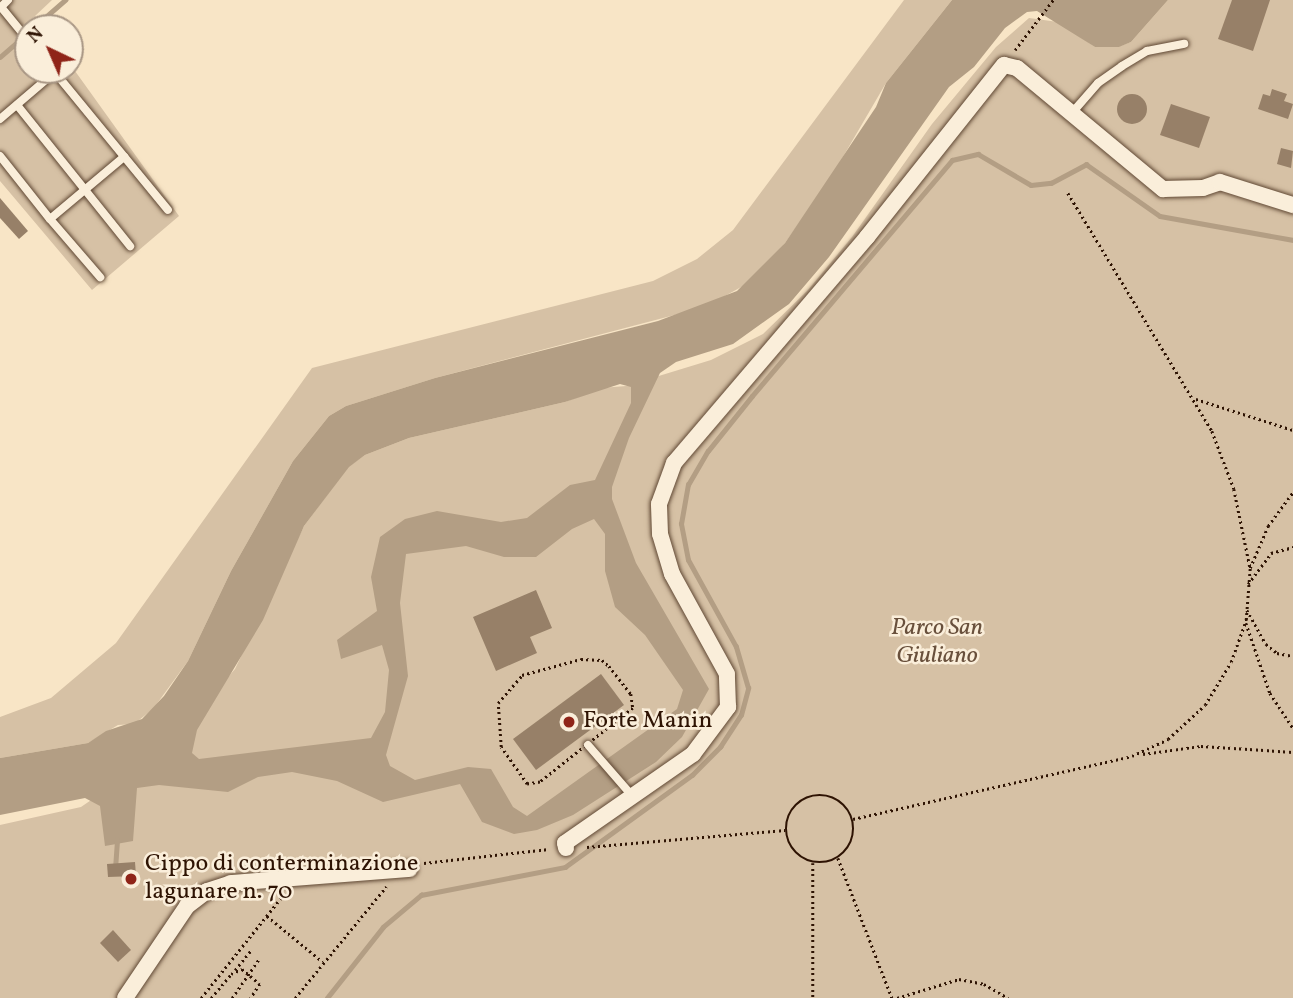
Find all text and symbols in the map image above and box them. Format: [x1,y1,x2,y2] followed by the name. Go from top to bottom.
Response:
[14,14,84,84] north arrow
[22,21,50,49] text: N
[891,615,983,671] park label: Parco San Giuliano
[583,708,713,736] place label: Forte Manin
[561,714,577,730] marker: Forte Manin
[145,851,418,907] place label: Cippo di conterminazione lagunare n. 70
[123,871,139,887] marker: Cippo di conterminazione lagunare n. 70

